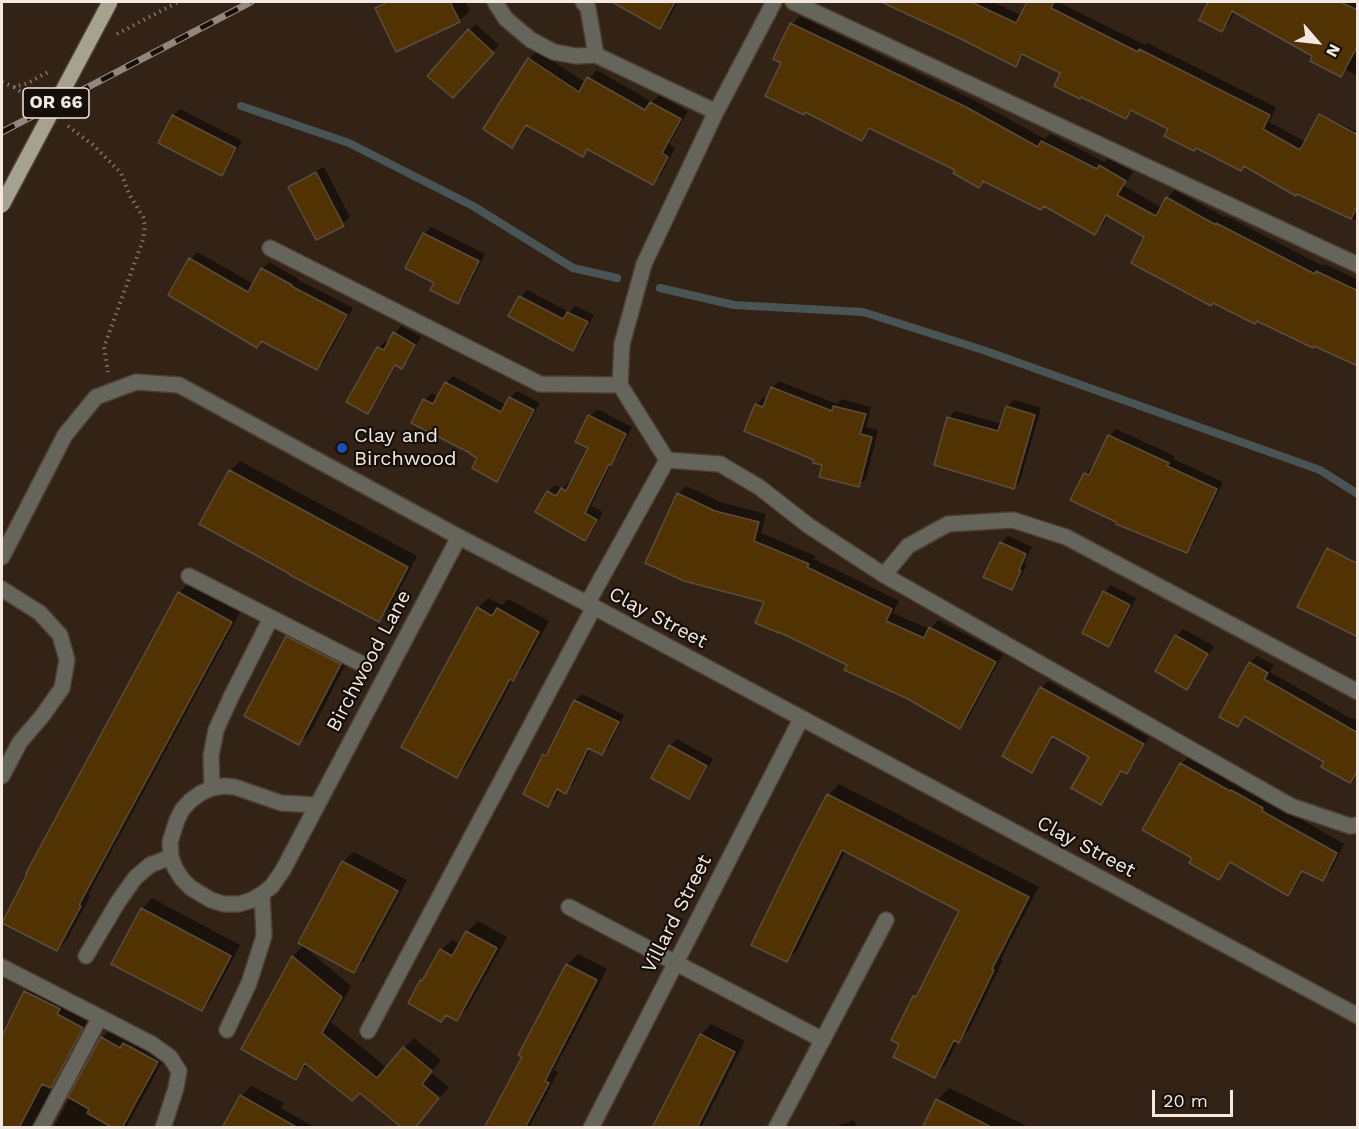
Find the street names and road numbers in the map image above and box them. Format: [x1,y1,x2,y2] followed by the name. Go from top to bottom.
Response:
[23,88,89,118] road number: OR 66
[605,582,711,654] street label: Clay Street
[322,586,416,736] street label: Birchwood Lane
[1033,811,1139,883] street label: Clay Street
[637,851,717,977] street label: Villard Street

